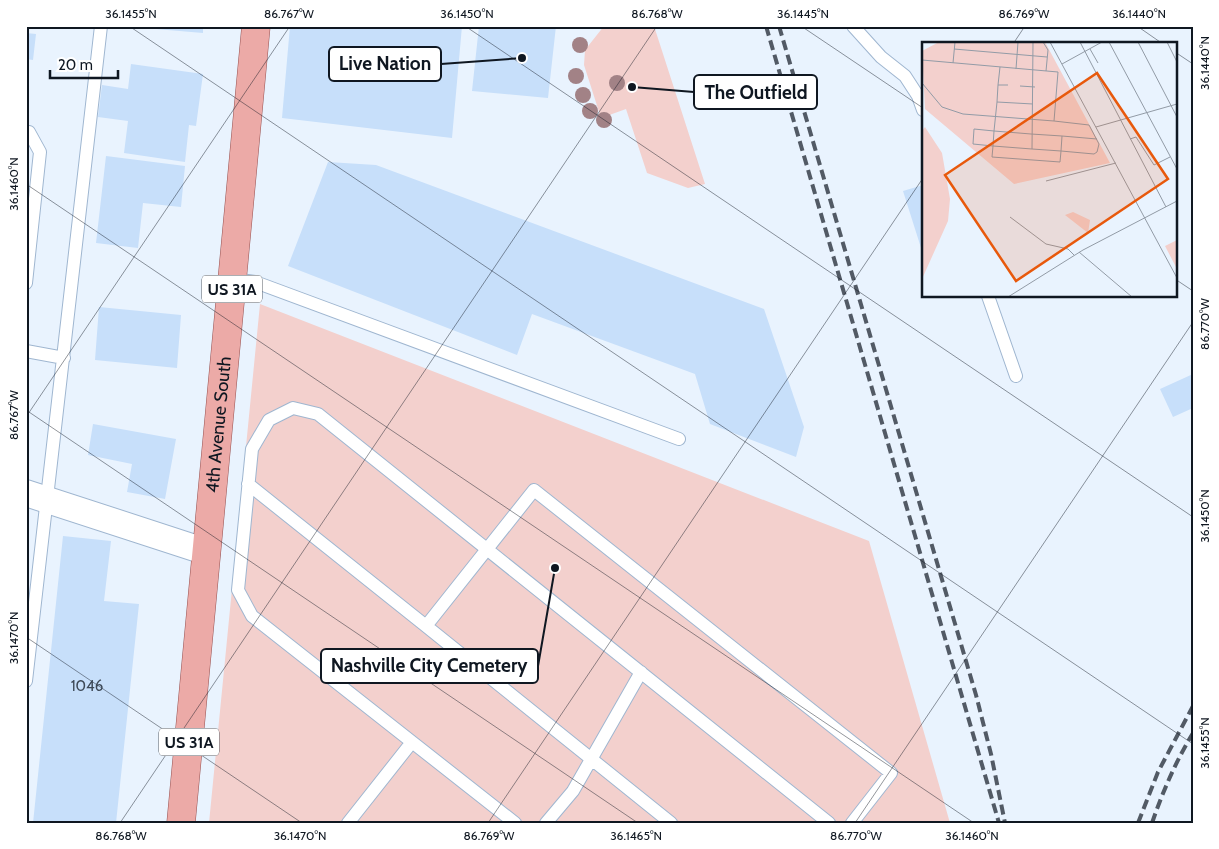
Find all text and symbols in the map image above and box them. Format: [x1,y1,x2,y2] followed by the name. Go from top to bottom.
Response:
[105,6,157,21] text: 36.1455°N
[264,6,315,21] text: 86.767°W
[440,6,494,21] text: 36.1450°N
[631,6,683,21] text: 86.768°W
[777,6,829,21] text: 36.1445°N
[999,6,1050,21] text: 86.769°W
[1112,6,1166,21] text: 36.1440°N
[1197,36,1212,90] text: 36.1440°N
[922,42,1176,298] inset map
[329,47,441,81] callout: Live Nation
[50,48,118,80] scale bar
[339,52,431,75] text: Live Nation
[58,56,93,74] text: 20 m
[694,75,817,109] callout: The Outfield
[704,81,808,104] text: The Outfield
[6,157,21,211] text: 36.1460°N
[202,276,262,302] road number: US 31A
[1197,297,1212,350] text: 86.770°W
[201,355,236,494] street label: 4th Avenue South
[6,389,21,440] text: 86.767°W
[1197,489,1212,543] text: 36.1450°N
[6,612,21,664] text: 36.1470°N
[321,649,538,683] callout: Nashville City Cemetery
[331,654,528,677] text: Nashville City Cemetery
[71,677,103,695] house number: 1046
[1197,717,1212,769] text: 36.1455°N
[159,729,219,756] road number: US 31A
[95,828,147,843] text: 86.768°W
[274,828,326,843] text: 36.1470°N
[464,828,515,843] text: 86.769°W
[610,828,662,843] text: 36.1465°N
[830,828,883,843] text: 86.770°W
[945,828,999,843] text: 36.1460°N

